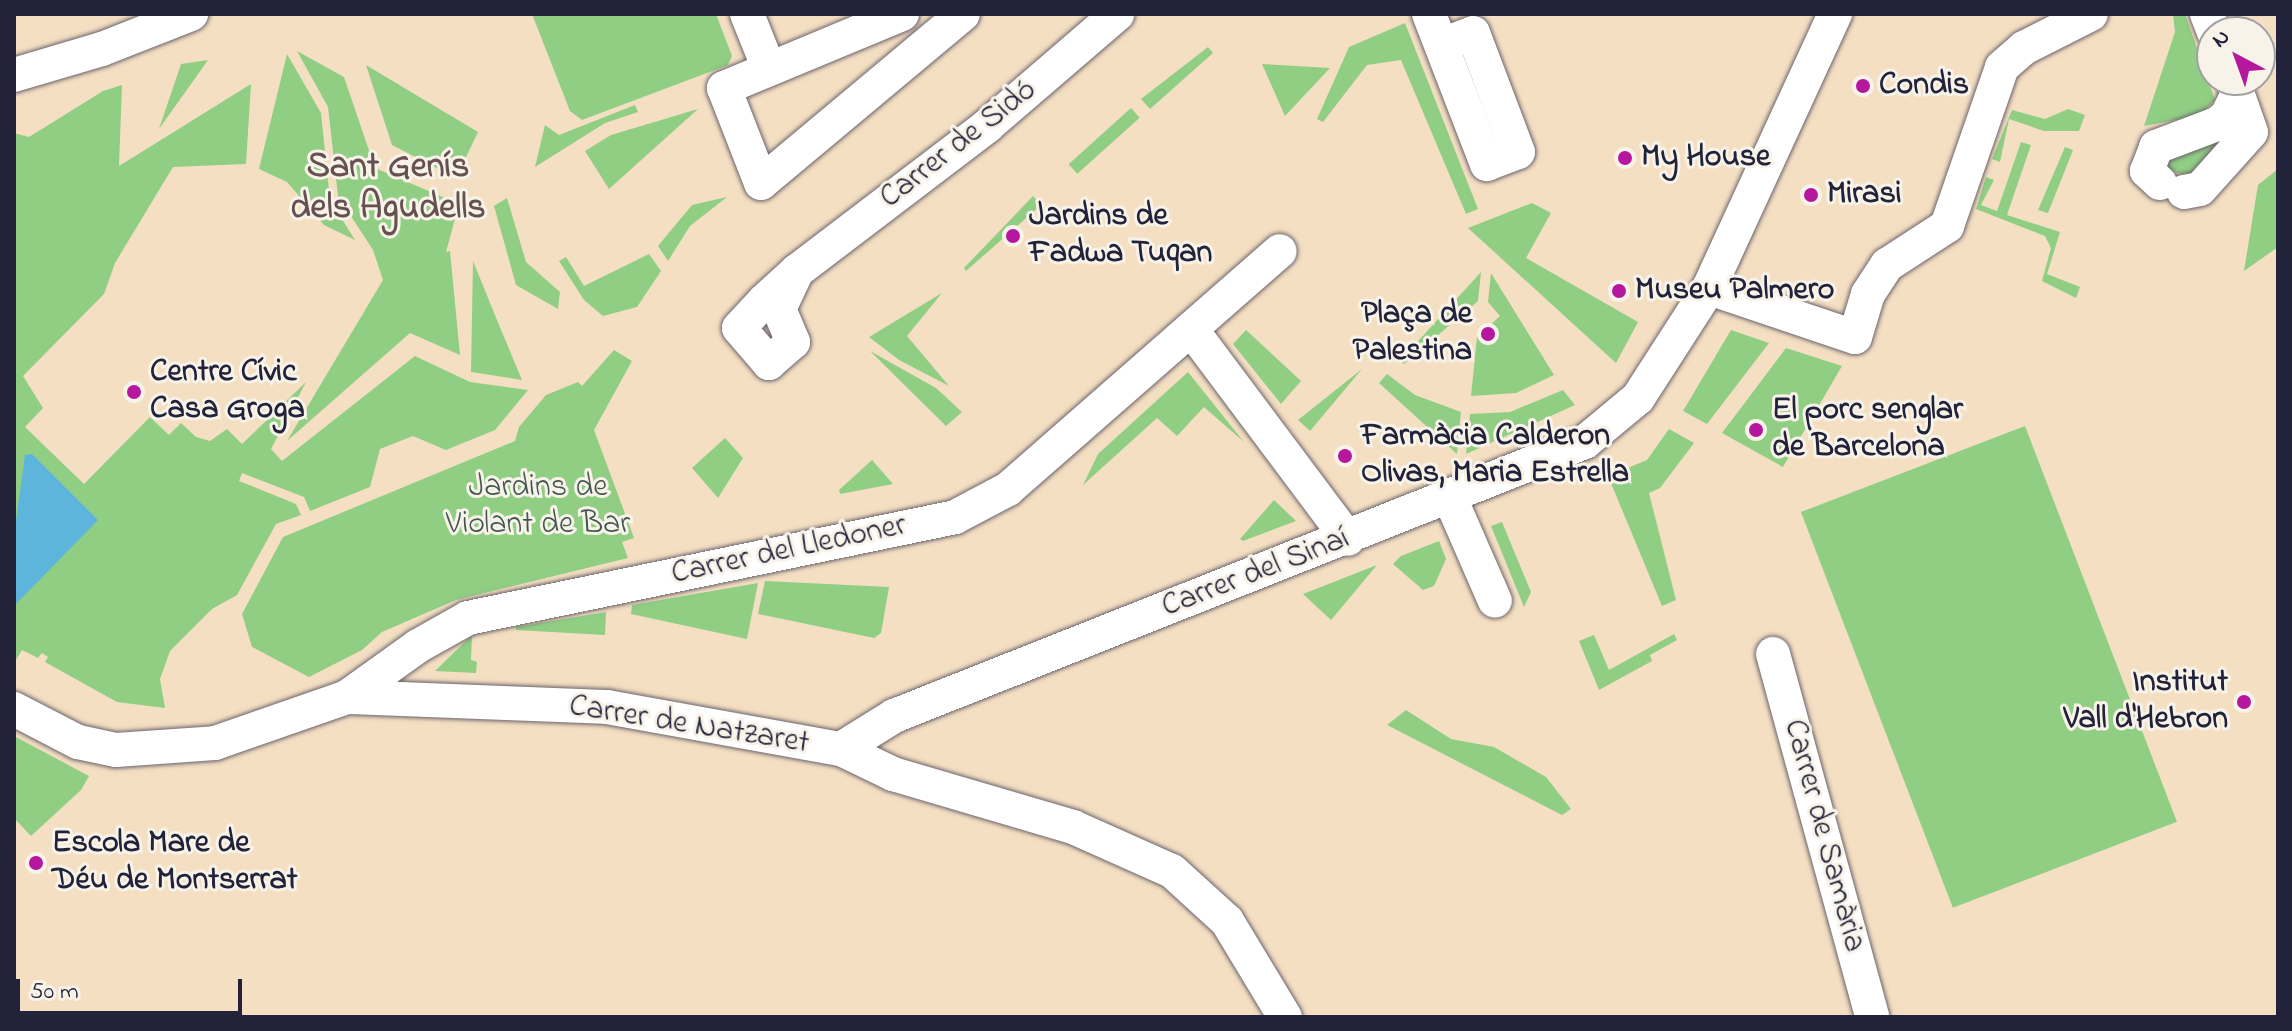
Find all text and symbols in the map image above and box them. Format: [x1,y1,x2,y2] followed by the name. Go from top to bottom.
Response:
[2196,16,2276,96] north arrow
[2205,22,2238,56] text: N
[1879,67,1969,105] place label: Condis
[873,72,1045,218] street label: Carrer de Sidó
[1854,77,1872,95] marker: Condis
[1641,139,1770,177] place label: My House
[290,145,486,230] district label: Sant Genís dels Agudells
[1616,149,1634,167] marker: My House
[1827,176,1901,214] place label: Mirasi
[1802,186,1820,204] marker: Mirasi
[1029,199,1212,274] place label: Jardins de Fadwa Tuqan
[1004,227,1022,245] marker: Jardins de Fadwa Tuqan
[1635,272,1834,310] place label: Museu Palmero
[1610,282,1628,300] marker: Museu Palmero
[1353,297,1472,372] place label: Plaça de Palestina
[1479,325,1497,343] marker: Plaça de Palestina
[150,355,305,430] place label: Centre Cívic Casa Groga
[125,383,143,401] marker: Centre Cívic Casa Groga
[1772,393,1963,468] place label: El porc senglar de Barcelona
[1361,419,1629,494] place label: Farmàcia Calderon Olivas, Maria Estrella
[1747,421,1765,439] marker: El porc senglar de Barcelona
[1336,447,1354,465] marker: Farmàcia Calderon Olivas, Maria Estrella
[446,470,630,545] park label: Jardins de Violant de Bar
[668,507,910,595] street label: Carrer del Lledoner
[1157,521,1355,627] street label: Carrer del Sinaí
[2063,665,2228,740] place label: Institut Vall d'Hebron
[566,688,812,764] street label: Carrer de Natzaret
[2235,693,2253,711] marker: Institut Vall d'Hebron
[1774,716,1872,956] street label: Carrer de Samària
[52,826,297,901] place label: Escola Mare de Déu de Montserrat
[27,854,45,872] marker: Escola Mare de Déu de Montserrat
[20,963,246,1013] scale bar
[30,975,79,1010] text: 50 m

